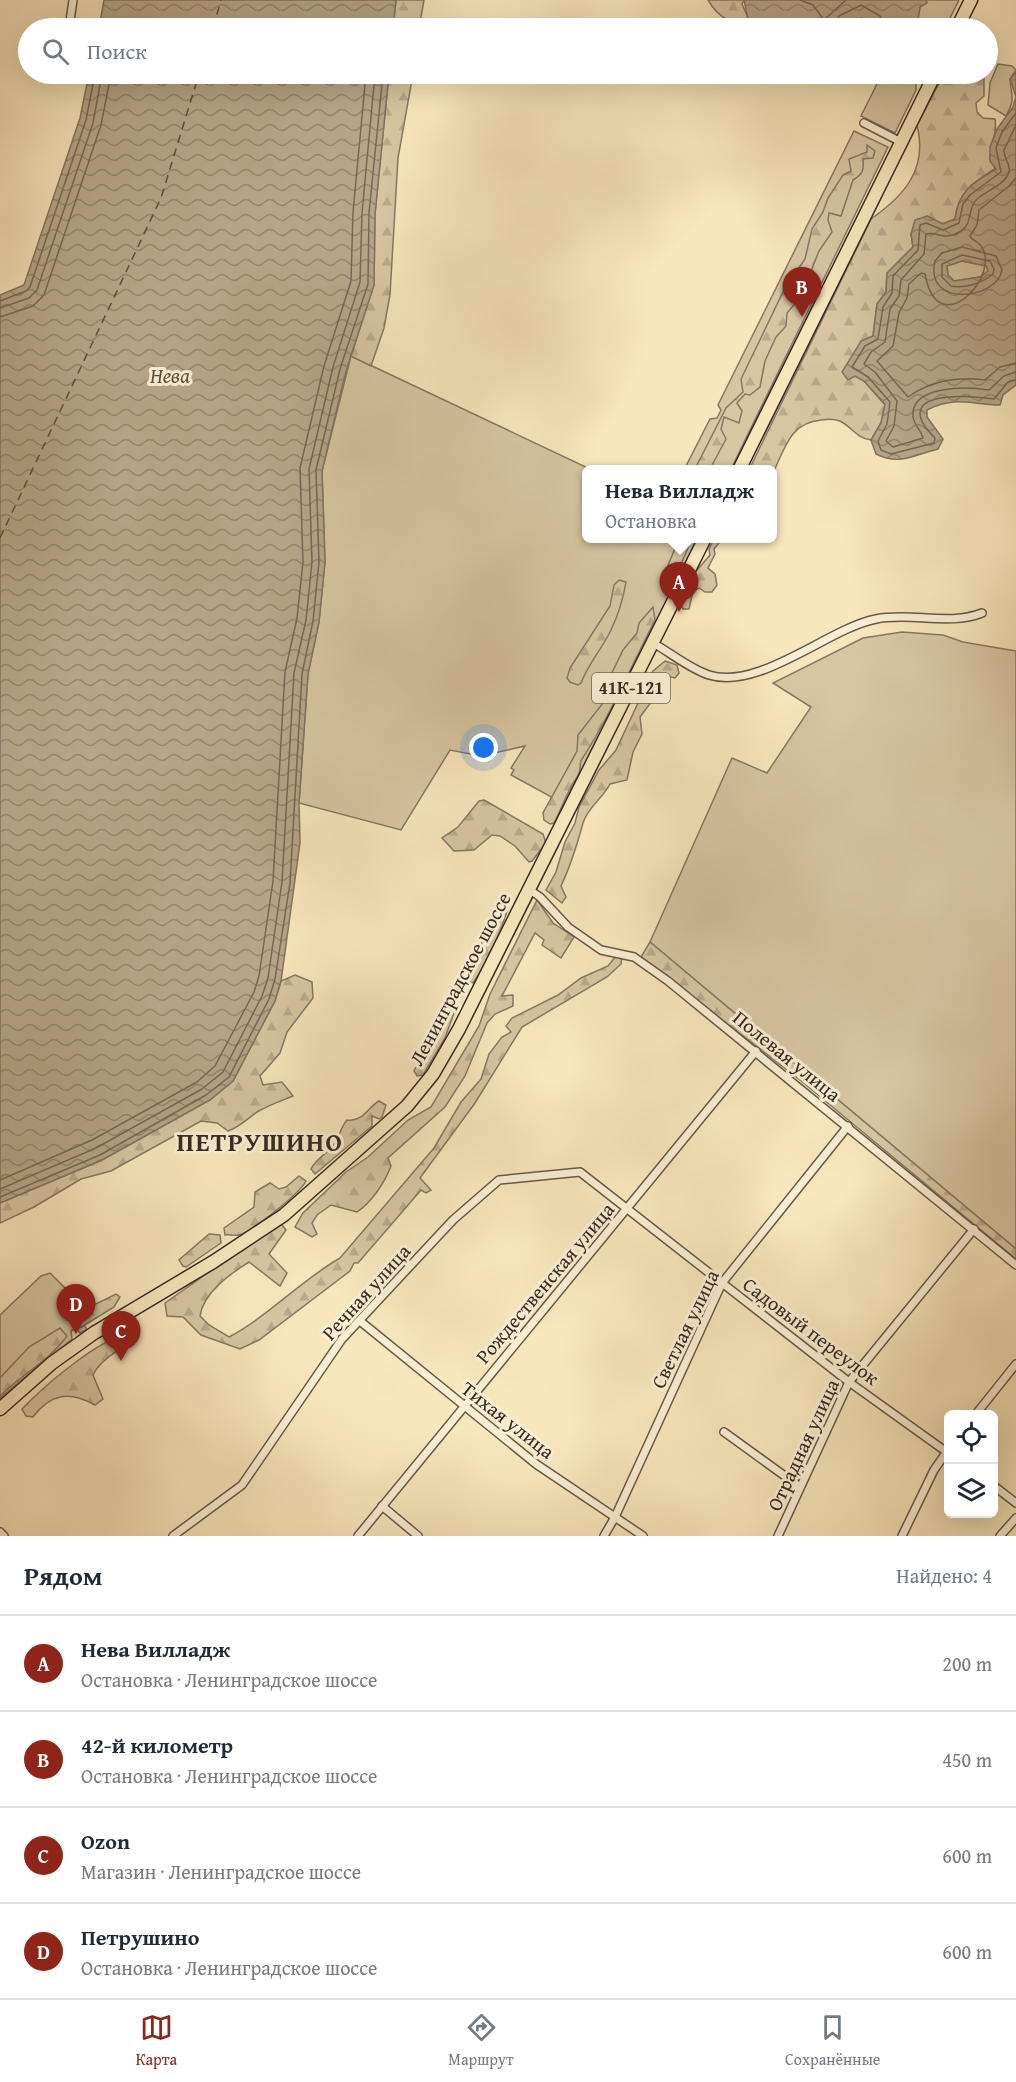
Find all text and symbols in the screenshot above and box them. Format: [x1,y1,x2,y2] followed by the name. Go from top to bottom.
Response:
[18,18,998,84] search box
[39,35,72,68] icon: search
[87,35,147,67] text: Поиск
[782,268,822,317] pin: B
[150,360,190,391] water label: Нева
[582,465,777,543] popup
[605,474,754,506] text: Нева Вилладж
[605,506,697,535] text: Остановка
[660,562,698,612] pin: A
[592,673,670,703] road number: 41К-121
[469,733,498,762] your location
[402,887,518,1071] street label: Ленинградское шоссе
[727,1003,848,1108] street label: Полевая улица
[177,1122,343,1161] district label: ПЕТРУШИНО
[468,1195,621,1370] street label: Рождественская улица
[315,1237,417,1346] street label: Речная улица
[643,1264,726,1393] street label: Светлая улица
[737,1270,886,1392] street label: Садовый переулок
[56,1284,96,1334] pin: D
[102,1312,140,1361] pin: C
[456,1374,561,1466] street label: Тихая улица
[759,1374,846,1516] street label: Отрадная улица
[944,1410,998,1518] map controls
[944,1410,998,1464] button: locate
[944,1464,998,1518] button: layers
[24,1556,102,1595] text: Рядом
[896,1561,992,1590] text: Найдено: 4
[81,1633,230,1665] text: Нева Вилладж
[37,1649,50,1678] text: A
[942,1649,992,1678] text: 200 m
[81,1665,377,1694] text: Остановка · Ленинградское шоссе
[81,1729,233,1761] text: 42-й километр
[37,1745,50,1774] text: B
[942,1745,992,1774] text: 450 m
[81,1761,377,1790] text: Остановка · Ленинградское шоссе
[81,1825,130,1857] text: Ozon
[38,1841,49,1870] text: C
[942,1841,992,1870] text: 600 m
[81,1857,361,1886] text: Магазин · Ленинградское шоссе
[81,1921,199,1953] text: Петрушино
[37,1937,50,1966] text: D
[942,1937,992,1966] text: 600 m
[81,1953,377,1982] text: Остановка · Ленинградское шоссе
[136,2011,177,2071] tab: Карта
[448,2011,514,2071] tab: Маршрут
[785,2011,880,2071] tab: Сохранённые

